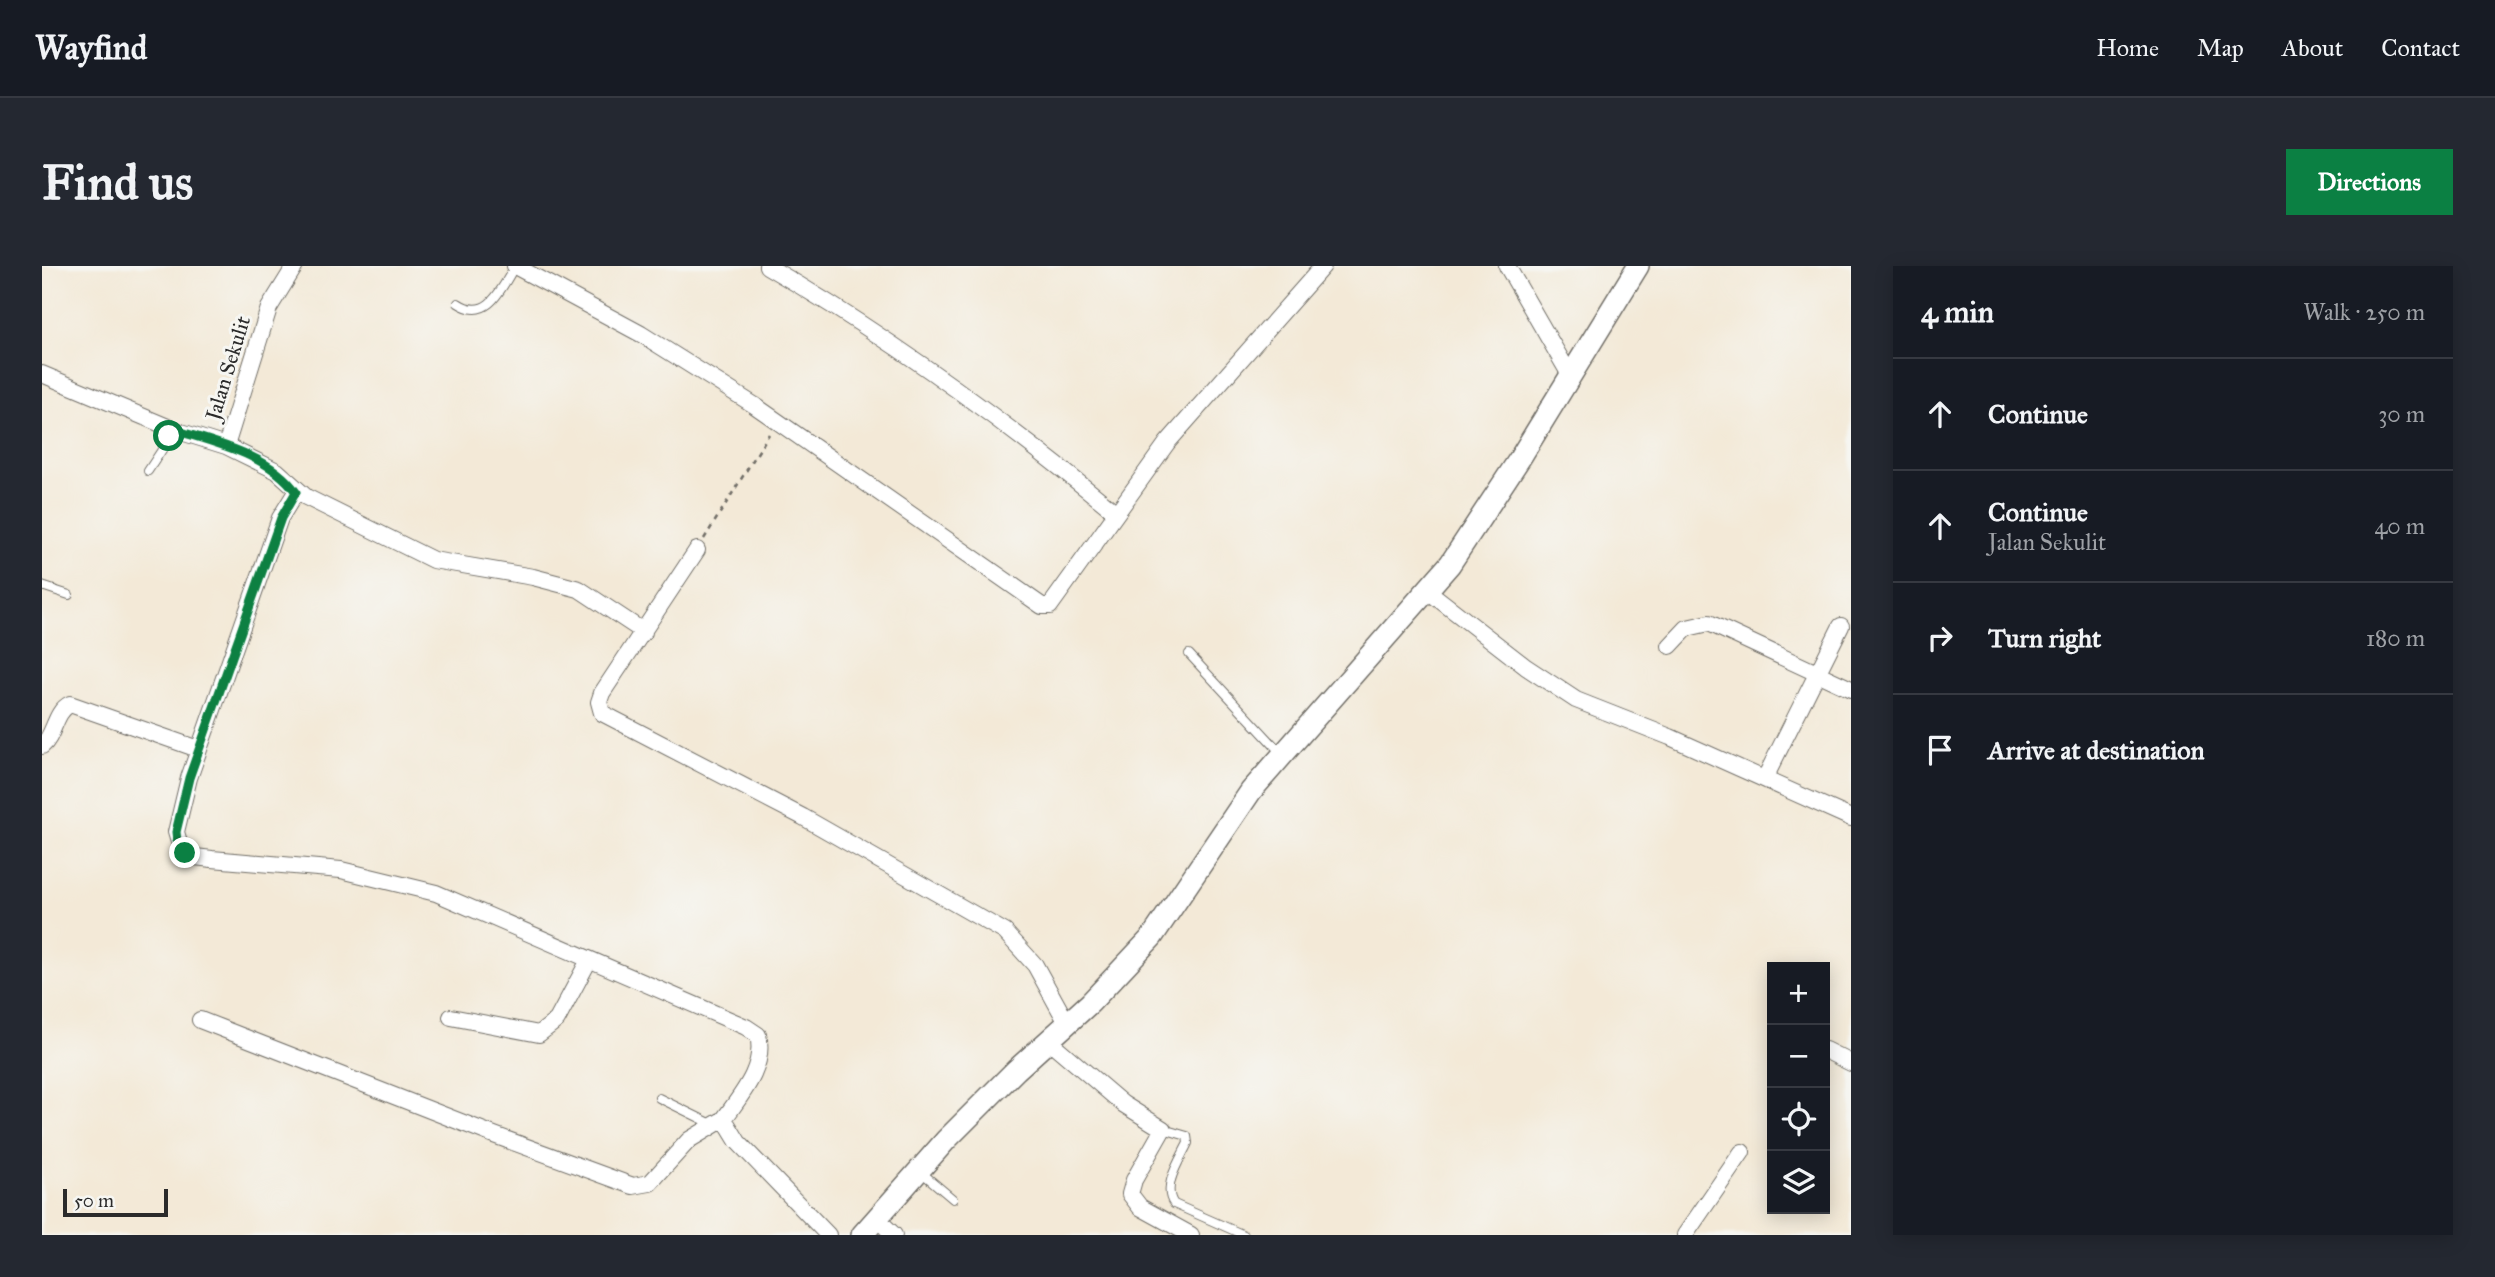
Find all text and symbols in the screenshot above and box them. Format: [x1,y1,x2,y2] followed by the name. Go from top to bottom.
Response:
[35,28,147,68] text: Wayfind
[2096,33,2159,63] text: Home
[2197,33,2244,63] text: Map
[2282,33,2343,63] text: About
[2381,33,2460,63] text: Contact
[2286,149,2453,215] button: Directions
[42,153,193,212] text: Find us
[1921,294,1994,330] text: 4 min
[2303,298,2425,326] text: Walk · 250 m
[199,312,256,425] street label: Jalan Sekulit
[1921,395,1959,433] icon: ahead
[1988,398,2088,430] text: Continue
[2378,400,2425,428] text: 30 m
[153,420,184,451] route start
[1988,496,2088,528] text: Continue
[1921,507,1959,545] icon: ahead
[2375,512,2425,540] text: 40 m
[1988,528,2106,556] text: Jalan Sekulit
[1921,619,1959,657] icon: right
[1988,622,2101,654] text: Turn right
[2366,624,2425,652] text: 180 m
[1921,731,1959,769] icon: arrive
[1988,734,2205,766] text: Arrive at destination
[169,837,200,868] route end
[1767,962,1830,1214] map controls
[1767,962,1830,1025] button: +
[1767,1025,1830,1088] button: −
[1767,1088,1830,1151] button: locate
[1767,1151,1830,1214] button: layers
[63,1186,168,1218] scale bar
[74,1189,114,1212] text: 50 m

